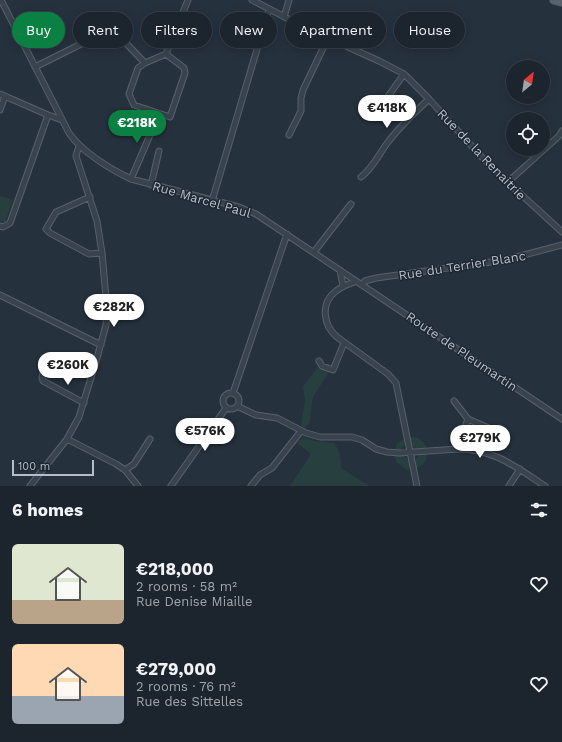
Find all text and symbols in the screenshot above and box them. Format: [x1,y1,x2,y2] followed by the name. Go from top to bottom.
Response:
[12,12,65,48] chip: Buy
[73,12,133,48] chip: Rent
[141,12,212,48] chip: Filters
[220,12,277,48] chip: New
[285,12,386,48] chip: Apartment
[394,12,465,48] chip: House
[506,60,550,104] north arrow
[506,60,550,156] map controls
[359,95,415,129] pin: €418K
[367,100,407,115] text: €418K
[434,106,529,203] street label: Rue de la Renaitrie
[109,110,165,144] pin: €218K
[506,112,550,156] button: locate
[117,115,157,130] text: €218K
[151,178,253,221] street label: Rue Marcel Paul
[397,248,527,283] street label: Rue du Terrier Blanc
[86,294,142,328] pin: €282K
[93,299,135,314] text: €282K
[403,309,520,394] street label: Route de Pleumartin
[40,352,96,386] pin: €260K
[47,357,89,372] text: €260K
[177,418,233,452] pin: €576K
[185,423,225,438] text: €576K
[452,425,508,459] pin: €279K
[459,430,501,445] text: €279K
[12,458,94,477] scale bar
[18,460,50,473] text: 100 m
[528,499,550,521] icon: filters
[12,500,83,520] text: 6 homes
[136,559,214,579] text: €218,000
[44,560,92,608] icon: home
[528,573,550,595] icon: heart
[136,579,237,594] text: 2 rooms · 58 m²
[136,594,252,609] text: Rue Denise Miaille
[136,659,216,679] text: €279,000
[44,660,92,708] icon: home
[528,673,550,695] icon: heart
[136,679,236,694] text: 2 rooms · 76 m²
[136,694,243,709] text: Rue des Sittelles

